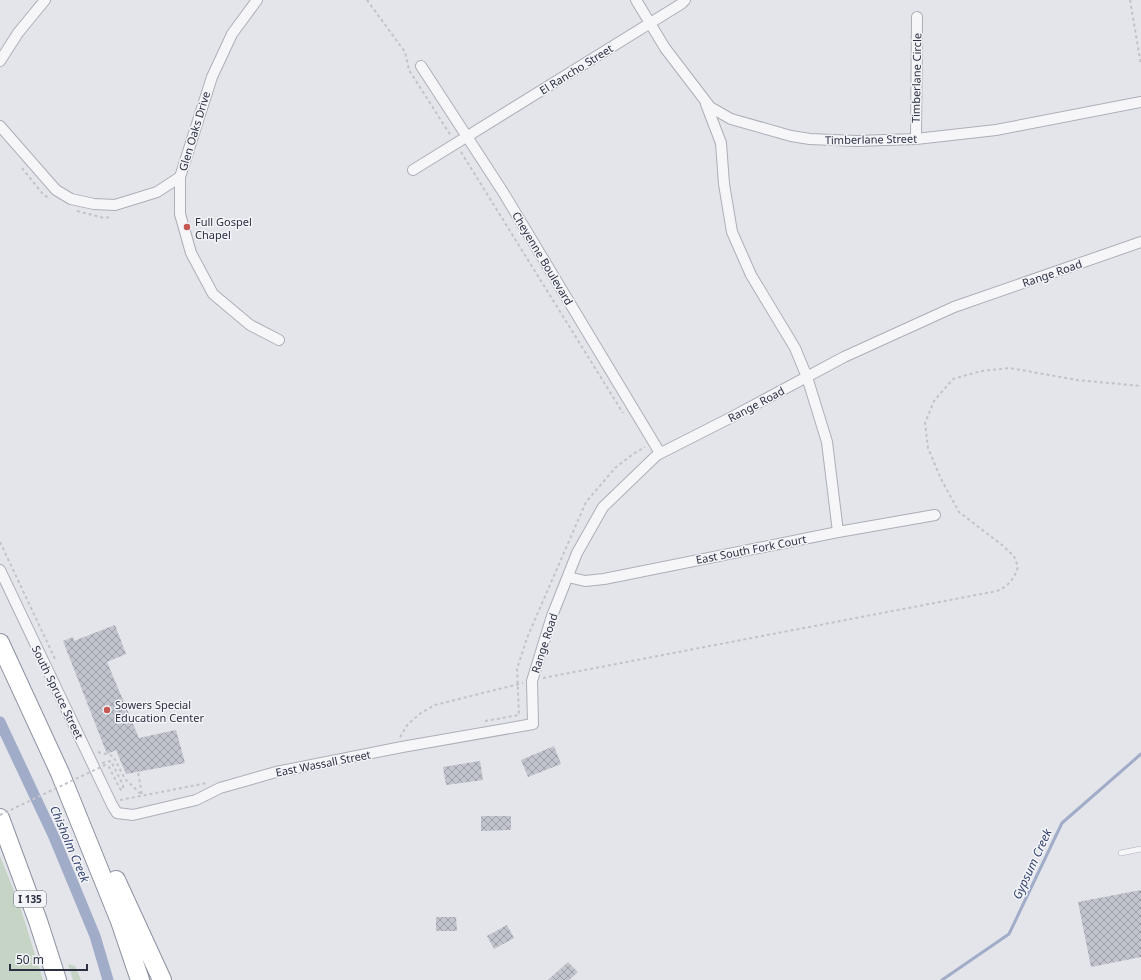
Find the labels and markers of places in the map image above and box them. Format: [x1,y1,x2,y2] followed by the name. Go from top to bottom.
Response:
[195,214,252,242] place label: Full Gospel Chapel
[182,222,192,232] marker: Full Gospel Chapel
[115,697,204,725] place label: Sowers Special Education Center
[102,705,112,715] marker: Sowers Special Education Center

